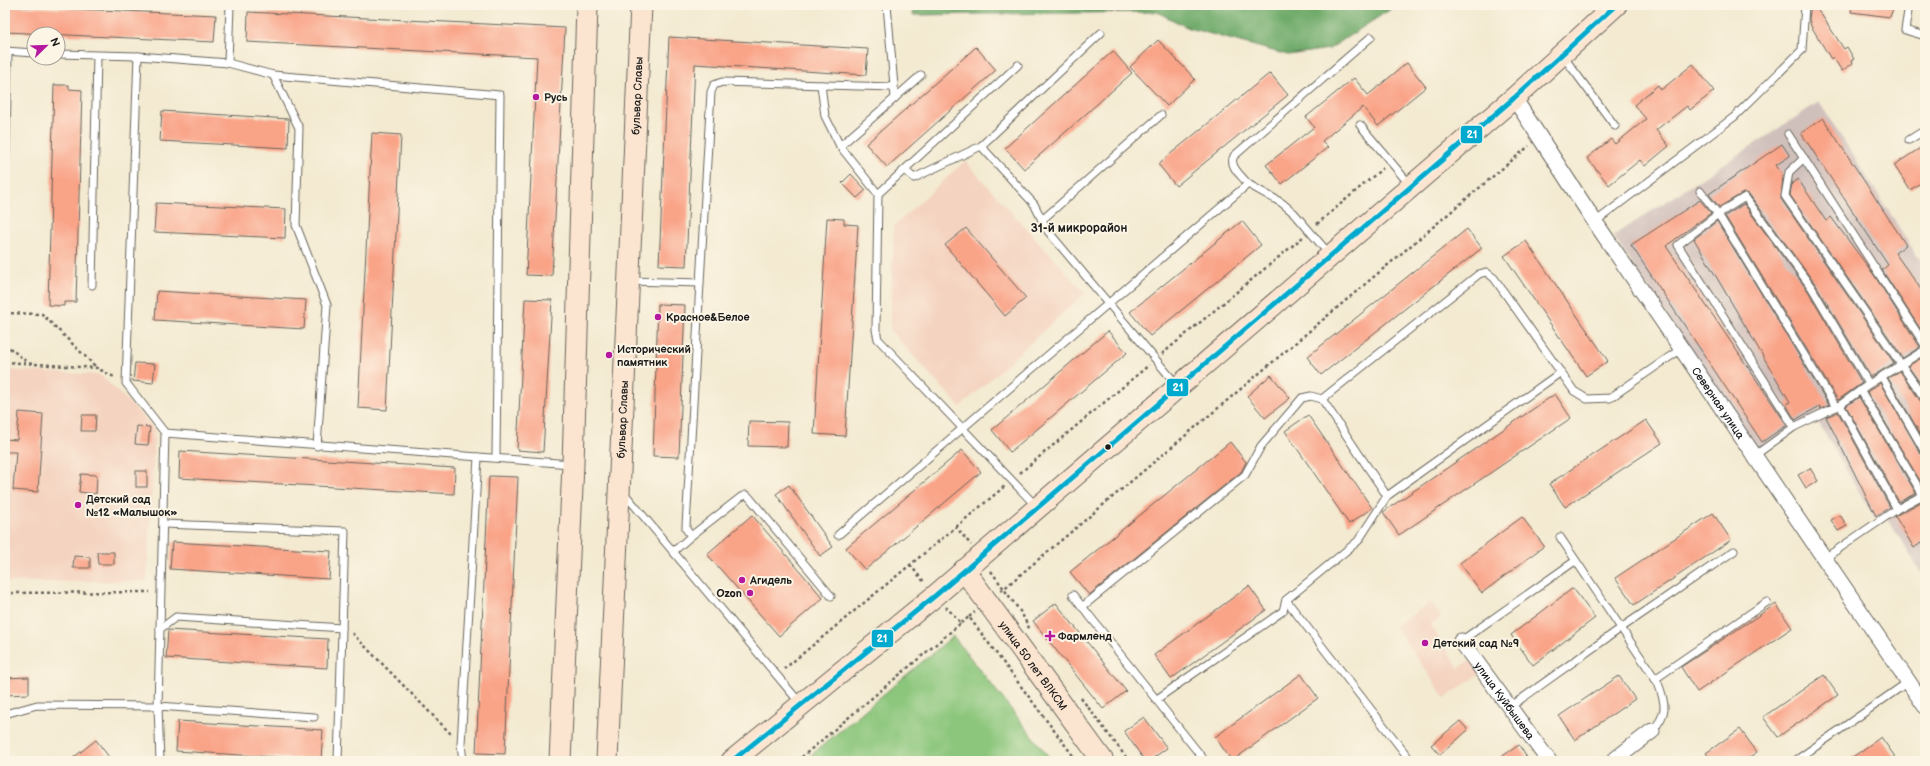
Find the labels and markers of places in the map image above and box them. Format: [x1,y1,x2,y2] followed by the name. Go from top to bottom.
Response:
[544,91,568,104] place label: Русь
[531,92,541,102] marker: Русь
[666,311,750,324] place label: Красное&Белое
[653,312,663,322] marker: Красное&Белое
[617,343,691,369] place label: Исторический памятник
[604,350,614,360] marker: Исторический памятник
[1103,442,1113,452] unlabelled marker
[86,493,178,519] place label: Детский сад №12 «Малышок»
[73,500,83,510] marker: Детский сад №12 «Малышок»
[749,574,792,587] place label: Агидель
[737,575,747,585] marker: Агидель
[716,587,742,600] place label: Ozon
[745,588,755,598] marker: Ozon
[1058,630,1112,643] place label: Фармленд
[1045,631,1055,641] marker: Фармленд
[1433,637,1519,650] place label: Детский сад №9
[1420,638,1430,648] marker: Детский сад №9

